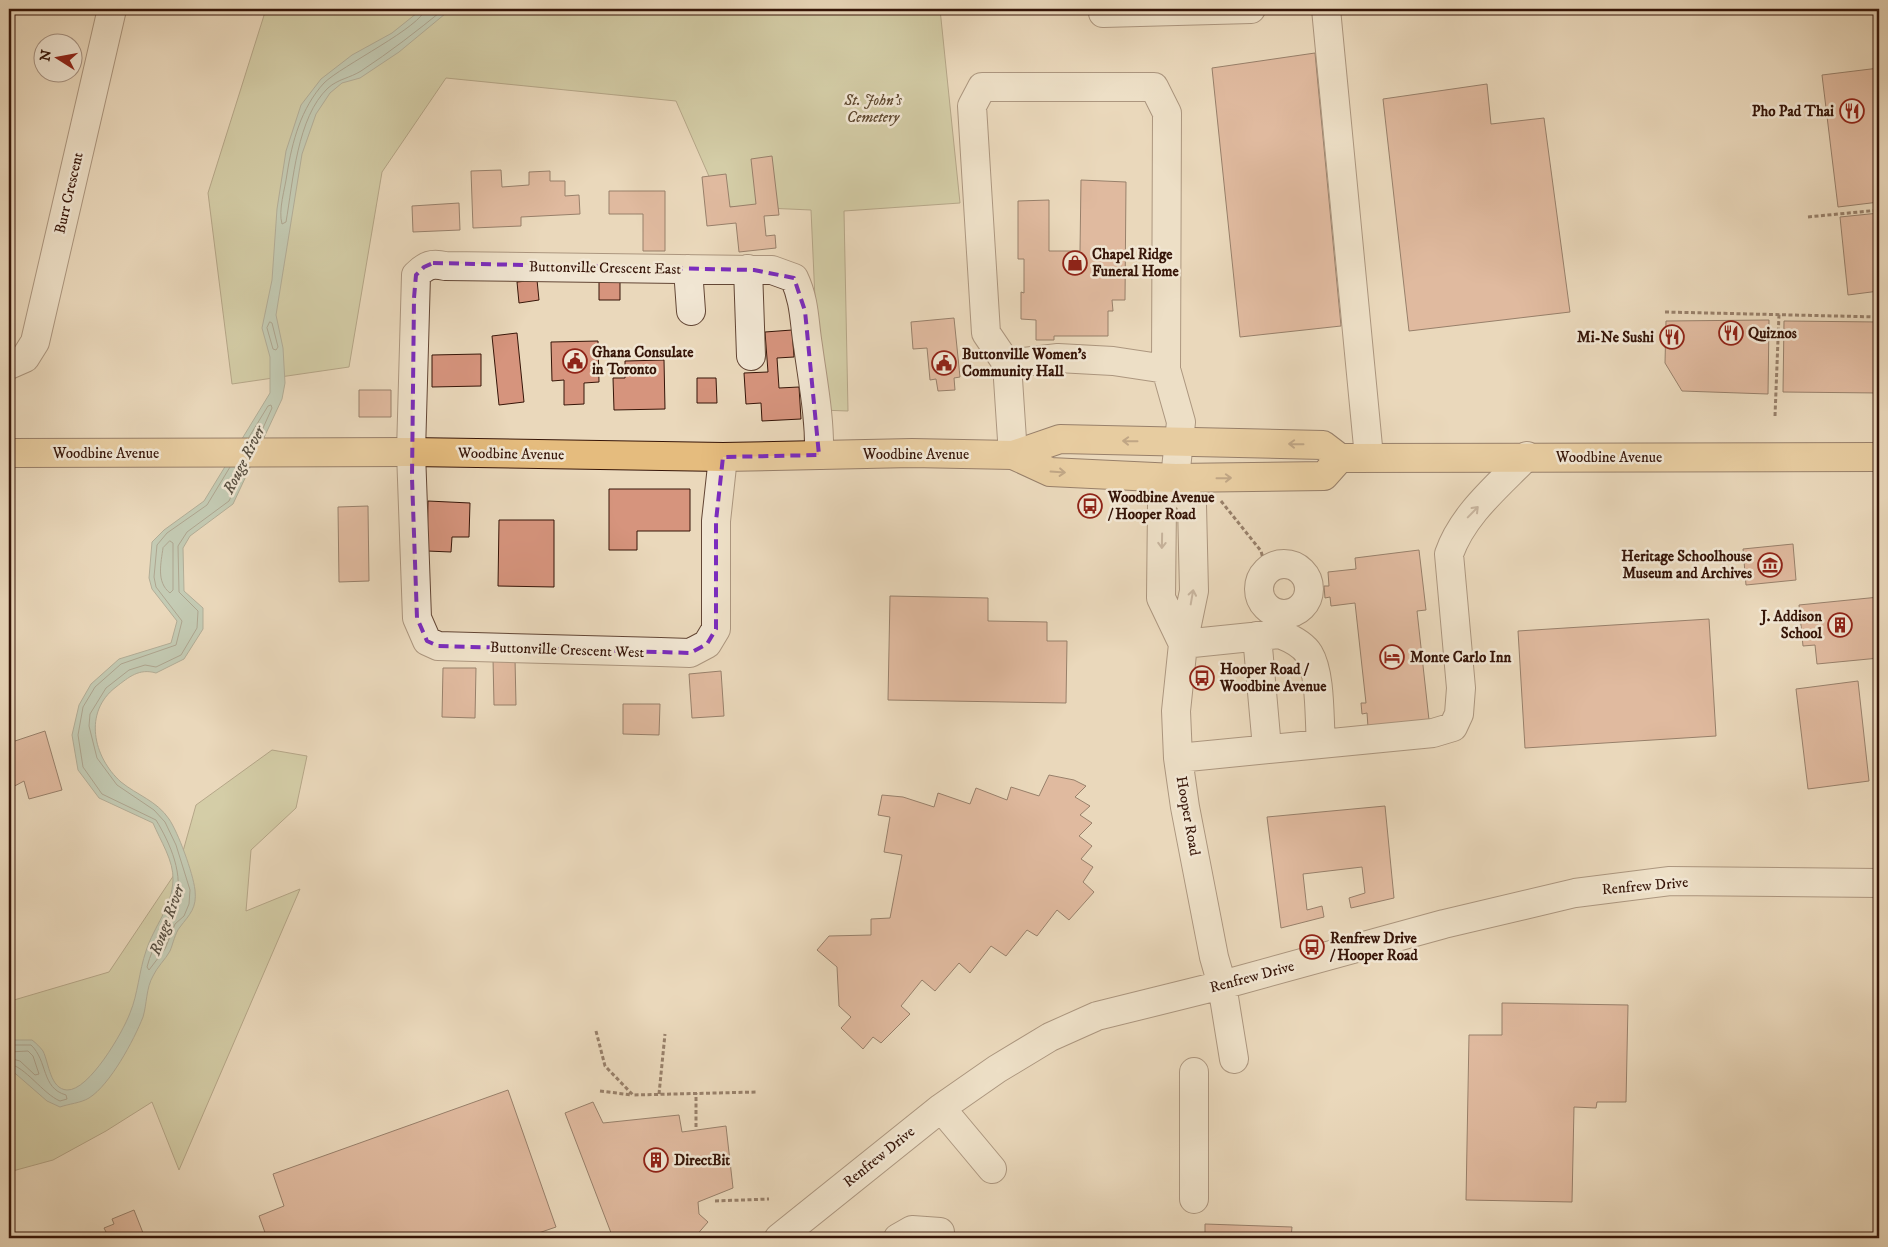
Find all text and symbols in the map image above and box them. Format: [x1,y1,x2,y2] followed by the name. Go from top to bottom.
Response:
[32,32,82,82] north arrow
[36,48,56,63] text: N
[843,91,902,127] park label: St. John's Cemetery
[1839,98,1865,124] restaurant icon: Pho Pad Thai
[1752,102,1834,121] place label: Pho Pad Thai
[50,150,88,236] street label: Burr Crescent
[1092,245,1180,281] place label: Chapel Ridge Funeral Home
[1062,250,1088,276] shop icon: Chapel Ridge Funeral Home
[529,257,681,279] street label: Buttonville Crescent East
[1718,320,1744,346] restaurant icon: Quiznos
[1659,324,1685,350] restaurant icon: Mi-Ne Sushi
[1748,324,1797,343] place label: Quiznos
[1577,328,1654,347] place label: Mi-Ne Sushi
[592,343,694,379] place label: Ghana Consulate in Toronto
[962,345,1086,381] place label: Buttonville Women's Community Hall
[562,348,588,374] public building icon: Ghana Consulate in Toronto
[931,350,957,376] public building icon: Buttonville Women's Community Hall
[218,421,270,498] water label: Rouge River
[1123,436,1139,446] one-way arrow
[1288,440,1304,449] one-way arrow
[52,444,159,463] street label: Woodbine Avenue
[457,444,564,464] street label: Woodbine Avenue
[862,445,969,464] street label: Woodbine Avenue
[1555,448,1662,467] street label: Woodbine Avenue
[1050,467,1066,476] one-way arrow
[1216,473,1232,482] one-way arrow
[1107,488,1215,524] place label: Woodbine Avenue / Hooper Road
[1077,493,1103,519] bus stop icon: Woodbine Avenue / Hooper Road
[1467,506,1479,518] one-way arrow
[1157,533,1166,549] one-way arrow
[1621,547,1753,583] place label: Heritage Schoolhouse Museum and Archives
[1757,552,1783,578] museum icon: Heritage Schoolhouse Museum and Archives
[1188,589,1198,605] one-way arrow
[1759,607,1822,643] place label: J. Addison School
[1827,612,1853,638] building icon: J. Addison School
[489,638,645,662] street label: Buttonville Crescent West
[1379,644,1405,670] hotel icon: Monte Carlo Inn
[1410,648,1512,667] place label: Monte Carlo Inn
[1219,660,1327,696] place label: Hooper Road / Woodbine Avenue
[1189,665,1215,691] bus stop icon: Hooper Road / Woodbine Avenue
[1172,775,1204,858] street label: Hooper Road
[1601,873,1689,899] street label: Renfrew Drive
[145,881,189,959] water label: Rouge River
[1329,929,1418,965] place label: Renfrew Drive / Hooper Road
[1299,934,1325,960] bus stop icon: Renfrew Drive / Hooper Road
[1208,957,1296,997] street label: Renfrew Drive
[839,1122,919,1192] street label: Renfrew Drive
[643,1147,669,1173] building icon: DirectBit
[674,1151,730,1170] place label: DirectBit

